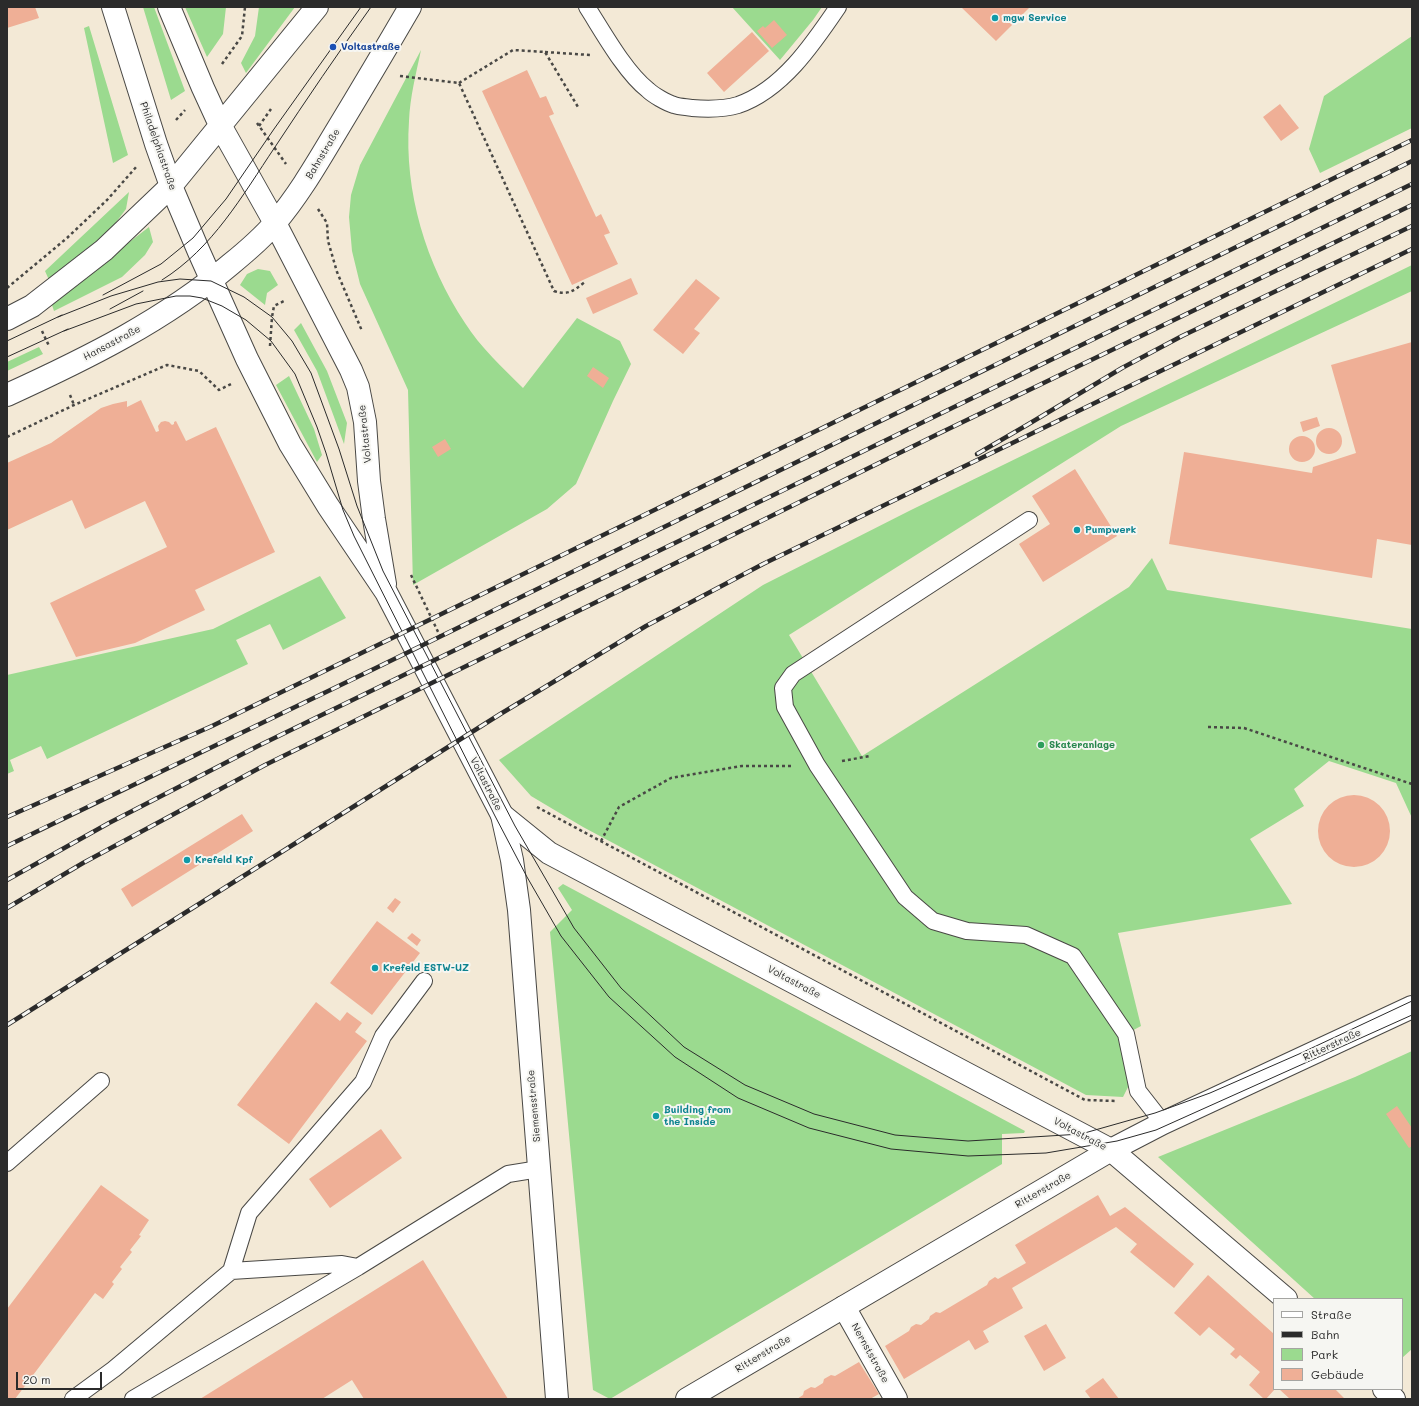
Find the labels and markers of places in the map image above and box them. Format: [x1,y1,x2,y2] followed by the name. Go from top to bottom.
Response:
[1003,12,1066,24] place label: mgw Service
[990,13,1000,23] marker: mgw Service
[341,41,400,53] place label: Voltastraße
[328,42,338,52] marker: Voltastraße
[1085,524,1136,536] place label: Pumpwerk
[1072,525,1082,535] marker: Pumpwerk
[1049,739,1115,751] place label: Skateranlage
[1036,740,1046,750] marker: Skateranlage
[195,854,253,866] place label: Krefeld Kpf
[182,855,192,865] marker: Krefeld Kpf
[383,962,469,974] place label: Krefeld ESTW-UZ
[370,963,380,973] marker: Krefeld ESTW-UZ
[664,1104,731,1128] place label: Building from the Inside
[651,1111,661,1121] marker: Building from the Inside

